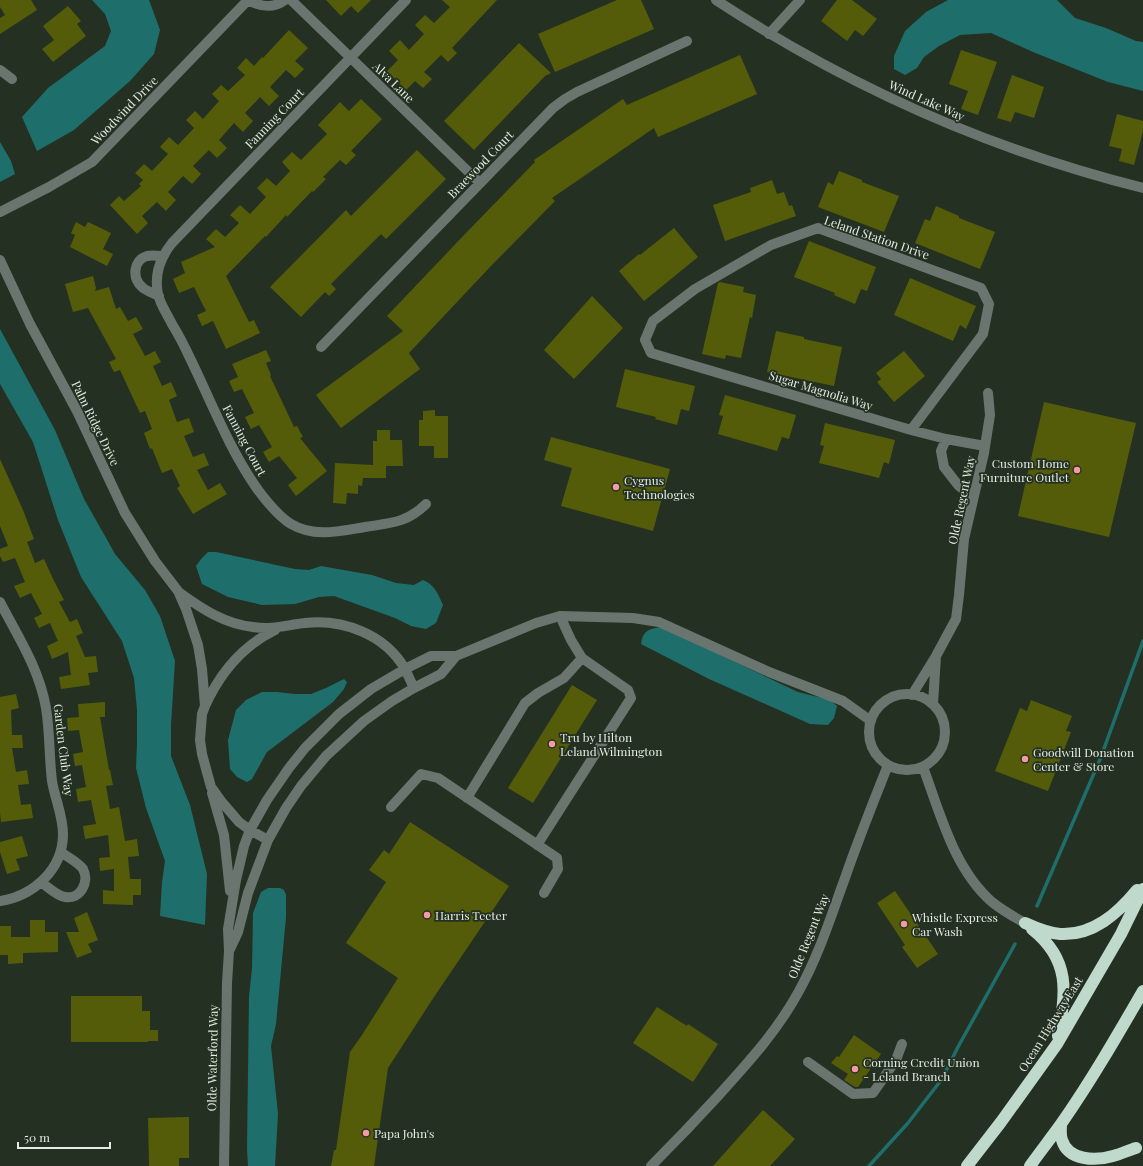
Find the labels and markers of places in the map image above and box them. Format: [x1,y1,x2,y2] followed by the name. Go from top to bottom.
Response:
[980,455,1070,485] place label: Custom Home Furniture Outlet
[1072,465,1082,475] marker: Custom Home Furniture Outlet
[624,472,695,502] place label: Cygnus Technologies
[611,482,621,492] marker: Cygnus Technologies
[560,729,662,759] place label: Tru by Hilton Leland Wilmington
[547,739,557,749] marker: Tru by Hilton Leland Wilmington
[1033,744,1134,774] place label: Goodwill Donation Center & Store
[1020,754,1030,764] marker: Goodwill Donation Center & Store
[435,907,508,923] place label: Harris Teeter
[911,909,998,939] place label: Whistle Express Car Wash
[422,910,432,920] marker: Harris Teeter
[899,919,909,929] marker: Whistle Express Car Wash
[863,1054,980,1084] place label: Corning Credit Union - Leland Branch
[850,1064,860,1074] marker: Corning Credit Union - Leland Branch
[374,1125,434,1141] place label: Papa John's
[361,1128,371,1138] marker: Papa John's

